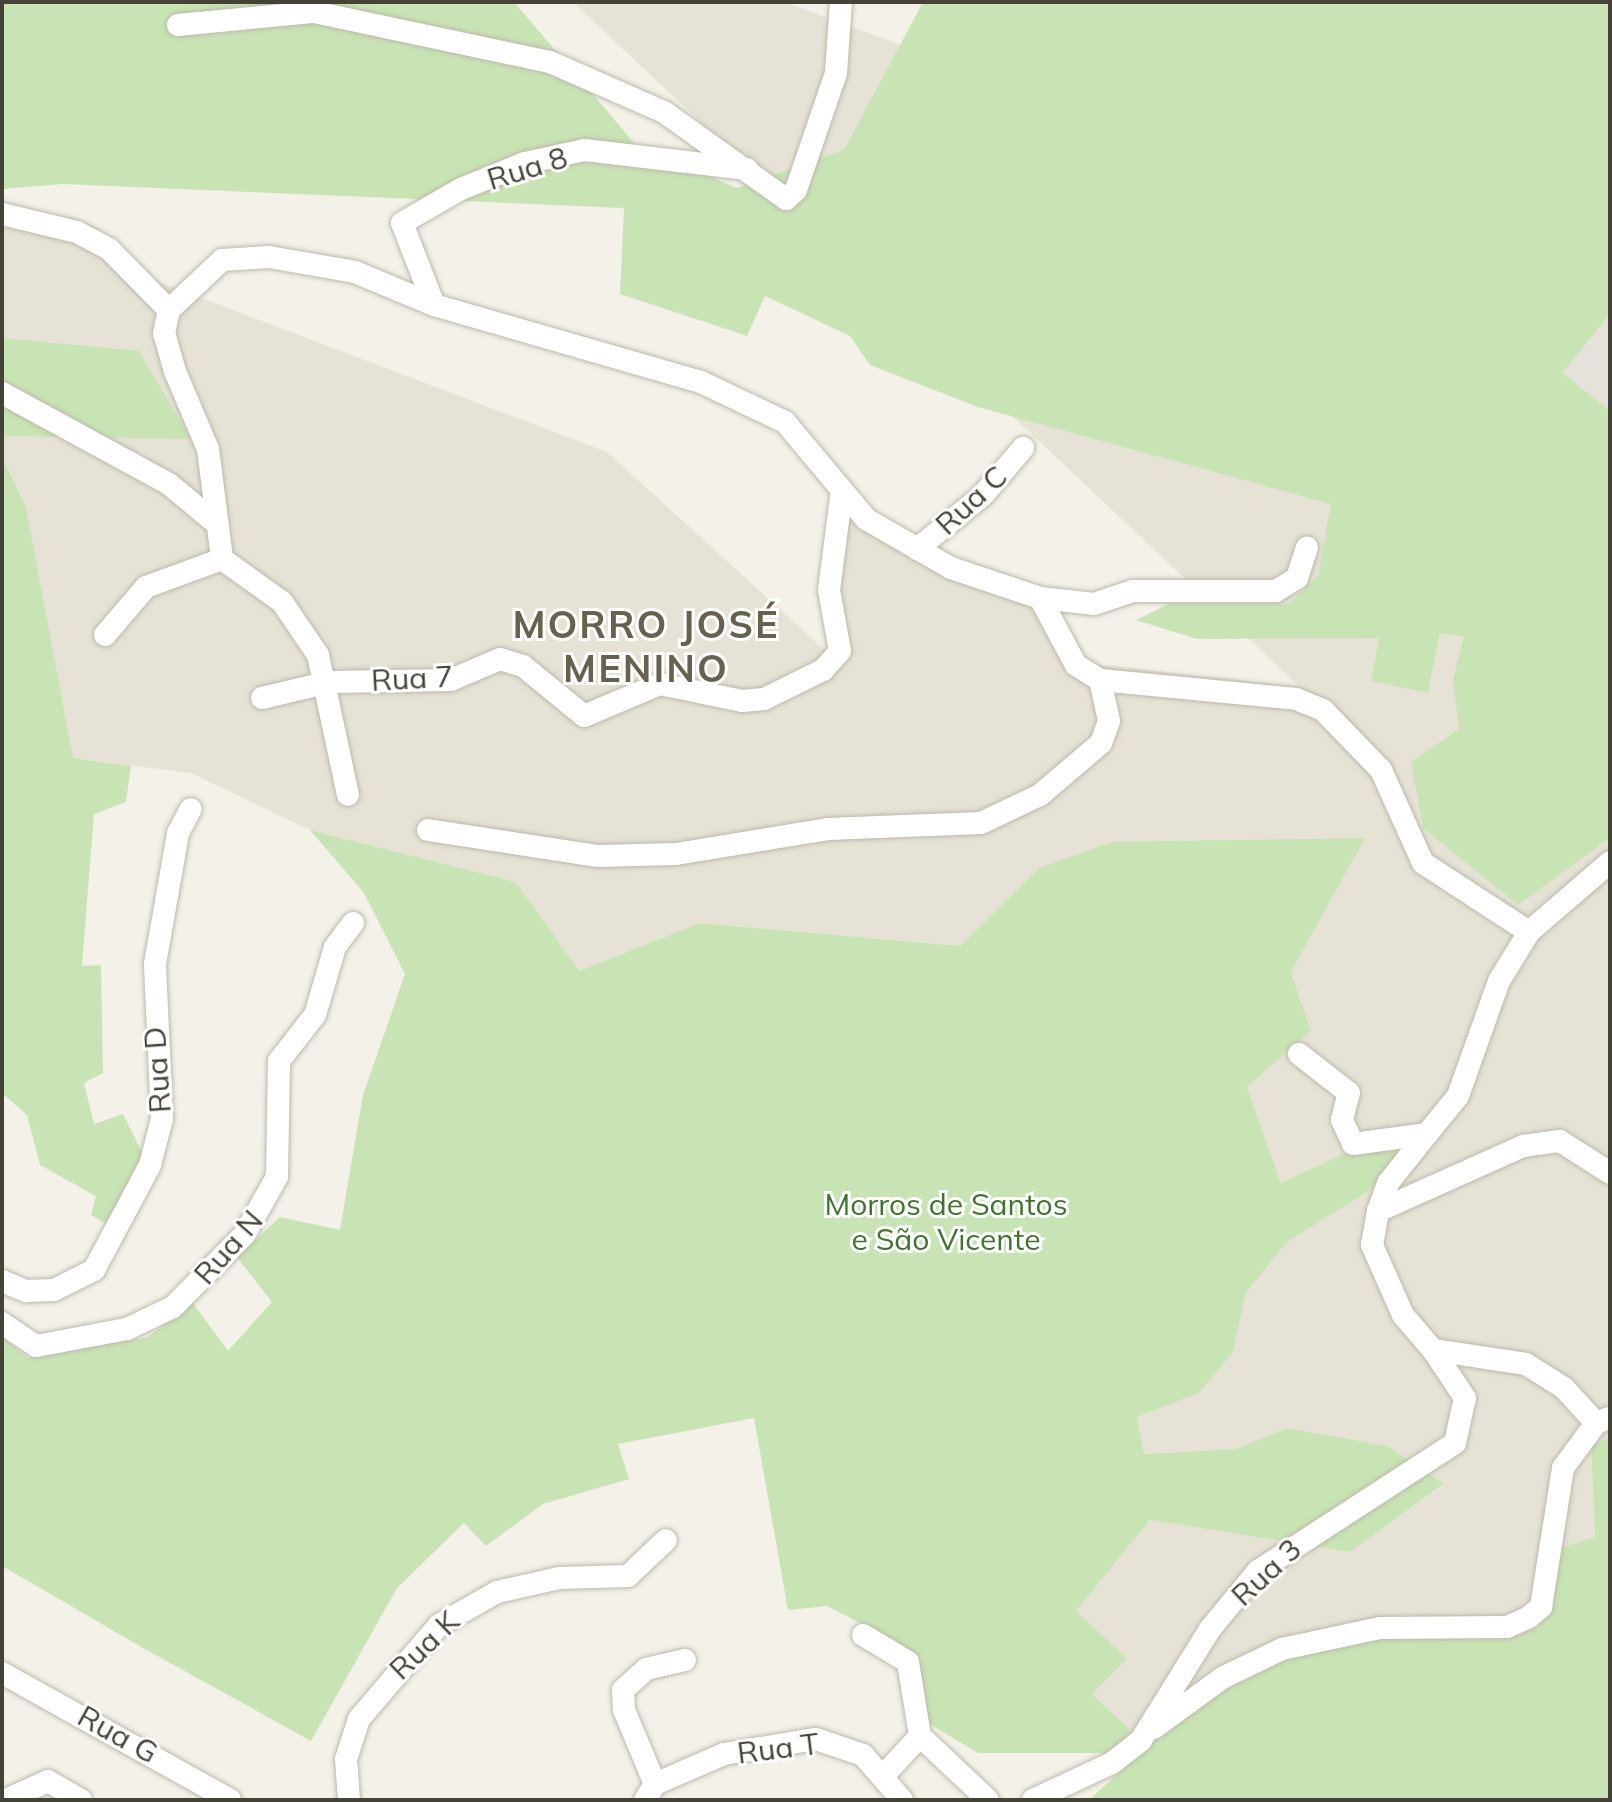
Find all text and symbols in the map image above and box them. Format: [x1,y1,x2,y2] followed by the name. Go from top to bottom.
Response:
[483,139,571,197] street label: Rua 8
[928,458,1014,542] street label: Rua C
[512,602,780,692] district label: MORRO JOSÉ MENINO
[370,658,454,698] street label: Rua 7
[136,1026,178,1114] street label: Rua D
[824,1186,1068,1256] park label: Morros de Santos e São Vicente
[186,1203,270,1291] street label: Rua N
[1224,1531,1308,1613] street label: Rua 3
[382,1603,466,1687] street label: Rua K
[72,1697,164,1771] street label: Rua G
[735,1725,821,1771] street label: Rua T

